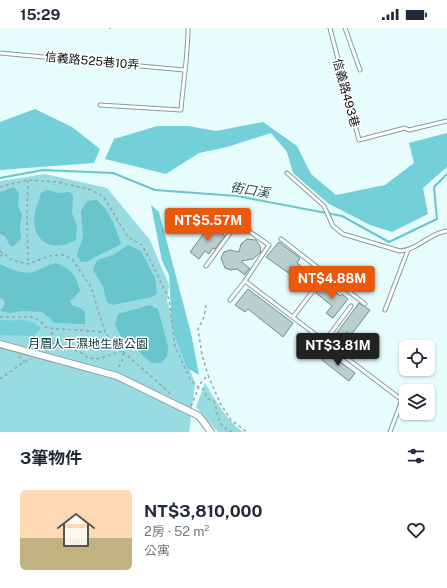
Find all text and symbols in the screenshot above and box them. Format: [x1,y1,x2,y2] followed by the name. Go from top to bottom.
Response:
[20,6,60,23] text: 15:29
[44,50,140,72] street label: 信義路525巷10弄
[330,57,362,129] street label: 信義路493巷
[230,180,272,201] water label: 街口溪
[167,208,249,242] pin: NT$5.57M
[174,213,242,228] text: NT$5.57M
[291,266,373,300] pin: NT$4.88M
[298,271,366,286] text: NT$4.88M
[297,333,379,367] pin: NT$3.81M
[28,337,148,351] park label: 月眉人工濕地生態公園
[305,338,371,353] text: NT$3.81M
[399,340,435,420] map controls
[399,340,435,376] button: locate
[399,384,435,420] button: layers
[405,445,427,467] icon: filters
[20,448,82,468] text: 3筆物件
[144,501,262,521] text: NT$3,810,000
[52,506,100,554] icon: home
[405,519,427,541] icon: heart
[144,524,209,539] text: 2房 · 52 m²
[144,543,170,558] text: 公寓

